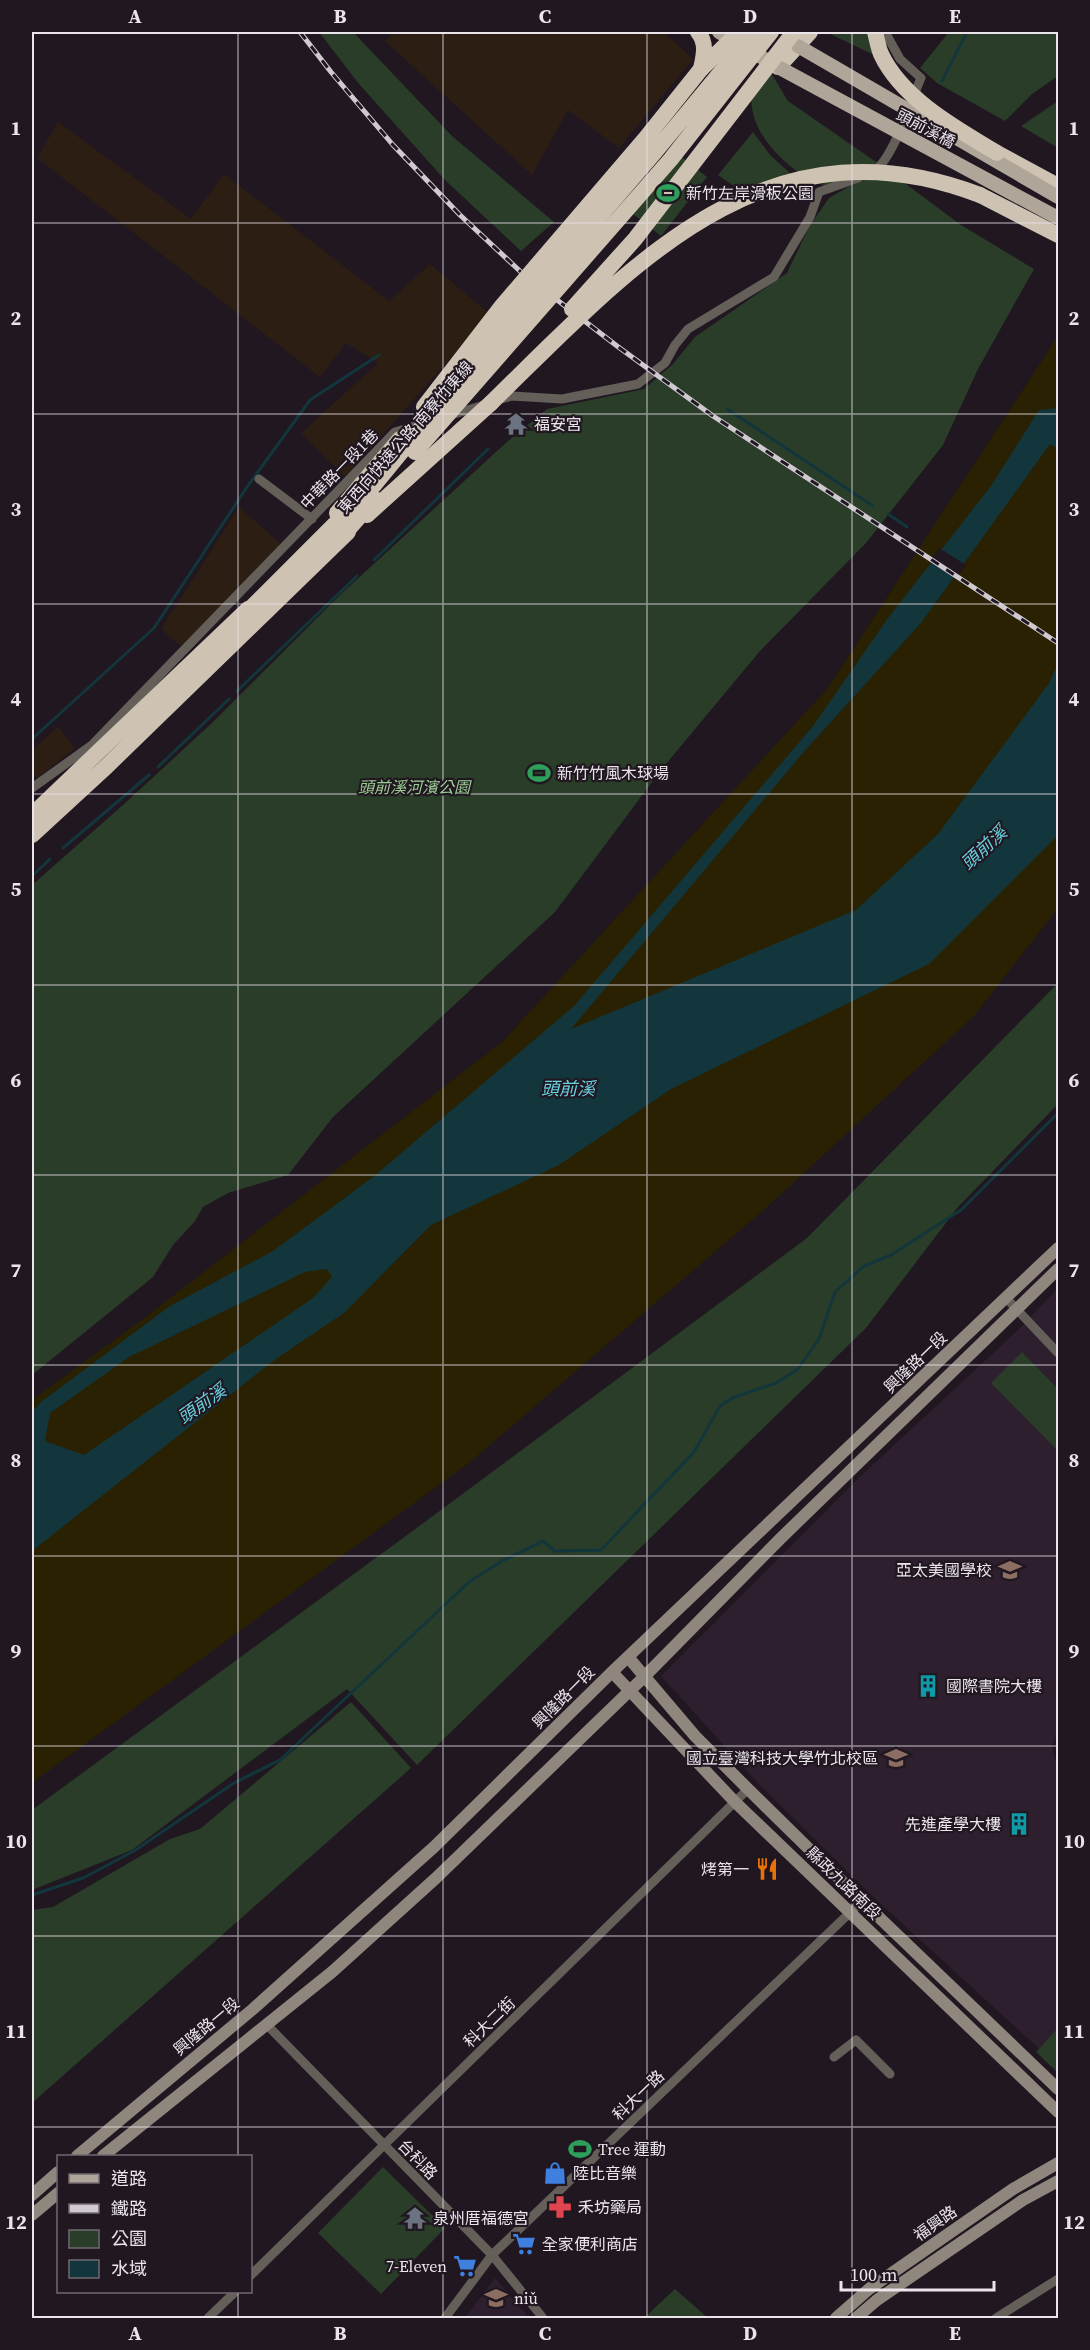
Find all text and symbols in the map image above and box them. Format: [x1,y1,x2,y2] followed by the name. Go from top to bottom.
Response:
[128,2,142,30] text: A
[333,2,347,30] text: B
[539,2,551,30] text: C
[743,2,757,30] text: D
[949,2,961,30] text: E
[893,103,959,153] street label: 頭前溪橋
[11,114,21,142] text: 1
[1069,114,1079,142] text: 1
[655,180,681,206] sports icon: 新竹左岸滑板公園
[686,182,814,204] place label: 新竹左岸滑板公園
[11,304,22,332] text: 2
[1069,304,1080,332] text: 2
[332,356,478,518] street label: 東西向快速公路 南寮竹東線
[503,411,529,437] temple icon: 福安宮
[534,413,582,435] place label: 福安宮
[295,424,383,514] street label: 中華路一段1巷
[11,495,22,523] text: 3
[1069,495,1080,523] text: 3
[11,685,22,713] text: 4
[1069,685,1080,713] text: 4
[526,760,552,786] sports icon: 新竹竹風木球場
[557,762,669,784] place label: 新竹竹風木球場
[358,776,472,798] park label: 頭前溪河濱公園
[955,818,1014,875] water label: 頭前溪
[11,875,22,903] text: 5
[1069,875,1080,903] text: 5
[11,1066,22,1094] text: 6
[1069,1066,1080,1094] text: 6
[541,1076,598,1101] water label: 頭前溪
[11,1256,22,1284] text: 7
[1069,1256,1080,1284] text: 7
[879,1326,951,1398] street label: 興隆路一段
[172,1376,233,1429] water label: 頭前溪
[11,1446,21,1474] text: 8
[1069,1446,1079,1474] text: 8
[997,1557,1023,1583] school or university icon: 亞太美國學校
[896,1559,992,1581] place label: 亞太美國學校
[11,1637,22,1665] text: 9
[1069,1637,1080,1665] text: 9
[527,1661,599,1733] street label: 興隆路一段
[915,1673,941,1699] building icon: 國際書院大樓
[946,1675,1042,1697] place label: 國際書院大樓
[883,1745,909,1771] school or university icon: 國立臺灣科技大學竹北校區
[686,1747,878,1769] place label: 國立臺灣科技大學竹北校區
[1006,1811,1032,1837] building icon: 先進產學大樓
[905,1813,1001,1835] place label: 先進產學大樓
[5,1827,27,1855] text: 10
[1063,1827,1085,1855] text: 10
[802,1842,886,1924] street label: 縣政九路南段
[754,1856,780,1882] restaurant icon: 烤第一
[701,1858,749,1880] place label: 烤第一
[168,1992,244,2060] street label: 興隆路一段
[458,1992,520,2052] street label: 科大二街
[5,2017,27,2045] text: 11
[1063,2017,1085,2045] text: 11
[607,2065,669,2125] street label: 科大一路
[393,2134,443,2184] street label: 台科路
[567,2136,593,2162] sports icon: Tree 運動
[598,2138,666,2160] place label: Tree 運動
[57,2155,252,2293] legend
[542,2160,568,2186] shop icon: 陸比音樂
[573,2162,637,2184] place label: 陸比音樂
[111,2166,147,2191] text: 道路
[547,2194,573,2220] pharmacy icon: 禾坊藥局
[111,2196,147,2221] text: 鐵路
[578,2196,642,2218] place label: 禾坊藥局
[909,2200,961,2246] street label: 福興路
[402,2205,428,2231] temple icon: 泉州厝福德宮
[433,2207,529,2229] place label: 泉州厝福德宮
[5,2208,27,2236] text: 12
[1063,2208,1085,2236] text: 12
[111,2226,147,2251] text: 公園
[511,2231,537,2257] supermarket icon: 全家便利商店
[542,2233,638,2255] place label: 全家便利商店
[452,2253,478,2279] supermarket icon: 7-Eleven
[841,2254,994,2292] scale bar
[386,2255,447,2277] place label: 7-Eleven
[111,2256,147,2281] text: 水域
[850,2262,897,2287] text: 100 m
[483,2285,509,2311] school or university icon: niǔ
[514,2287,538,2309] place label: niǔ
[128,2319,142,2347] text: A
[333,2319,347,2347] text: B
[539,2319,551,2347] text: C
[743,2319,757,2347] text: D
[949,2319,961,2347] text: E

